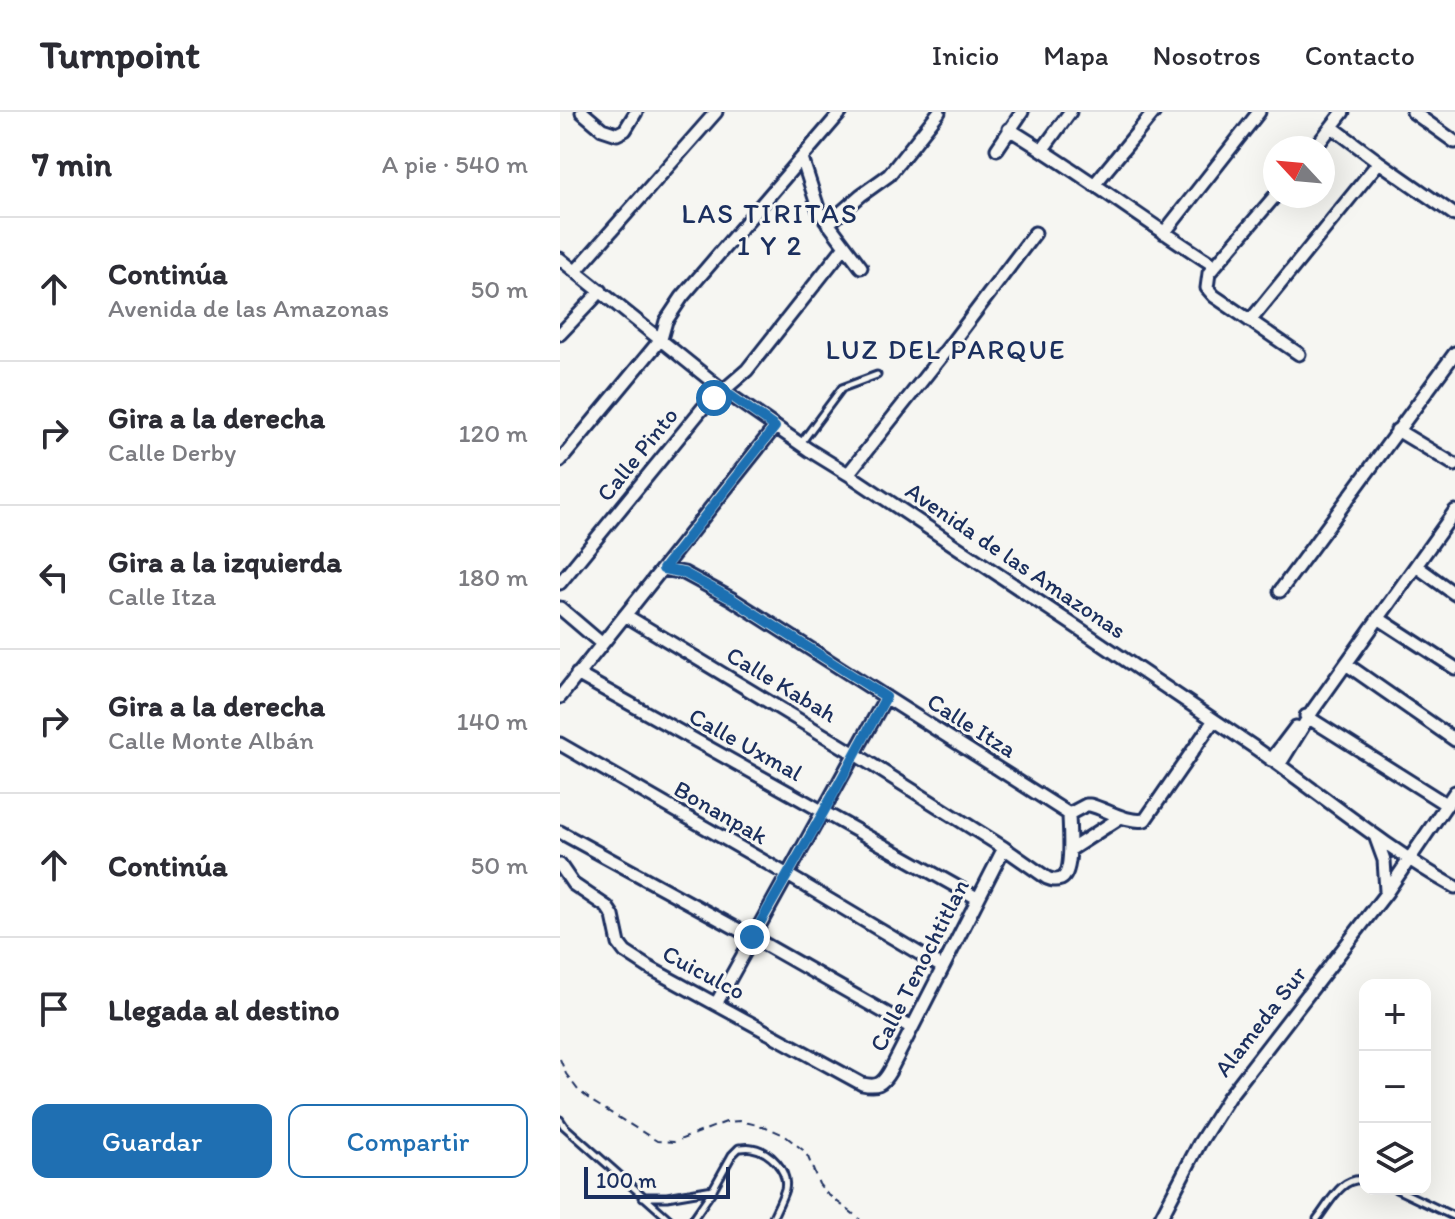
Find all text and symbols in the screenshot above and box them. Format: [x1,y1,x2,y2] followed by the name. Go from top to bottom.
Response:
[40,32,200,78] text: Turnpoint
[932,38,999,72] text: Inicio
[1043,38,1109,72] text: Mapa
[1153,38,1261,72] text: Nosotros
[1305,38,1415,72] text: Contacto
[1263,136,1335,208] north arrow
[32,144,112,185] text: 7 min
[382,148,528,180] text: A pie · 540 m
[681,196,859,262] district label: LAS TIRITAS 1 Y 2
[108,255,228,292] text: Continúa
[32,267,76,311] icon: ahead
[471,273,528,305] text: 50 m
[108,292,389,324] text: Avenida de las Amazonas
[826,332,1066,366] district label: LUZ DEL PARQUE
[696,380,732,416] route start
[108,399,325,436] text: Gira a la derecha
[590,401,684,507] street label: Calle Pinto
[32,411,76,455] icon: right
[459,417,528,449] text: 120 m
[108,436,236,468] text: Calle Derby
[900,475,1132,645] street label: Avenida de las Amazonas
[108,543,342,580] text: Gira a la izquierda
[32,555,76,599] icon: left
[458,561,528,593] text: 180 m
[108,580,216,612] text: Calle Itza
[721,640,843,728] street label: Calle Kabah
[922,686,1022,764] street label: Calle Itza
[108,687,325,724] text: Gira a la derecha
[32,699,76,743] icon: right
[684,701,808,787] street label: Calle Uxmal
[457,705,528,737] text: 140 m
[108,724,314,756] text: Calle Monte Albán
[669,774,774,851] street label: Bonanpak
[32,843,76,887] icon: ahead
[108,847,228,884] text: Continúa
[471,849,528,881] text: 50 m
[863,874,975,1056] street label: Calle Tenochtitlan
[734,919,770,955] route end
[658,938,750,1006] street label: Cuiculco
[1208,959,1313,1082] street label: Alameda Sur
[1359,979,1431,1195] map controls
[1359,979,1431,1051] button: +
[32,987,76,1031] icon: arrive
[108,991,340,1028] text: Llegada al destino
[1359,1051,1431,1123] button: −
[32,1104,272,1178] button: Guardar
[288,1104,528,1178] button: Compartir
[1359,1123,1431,1195] button: layers
[584,1163,730,1199] scale bar
[596,1167,657,1194] text: 100 m

